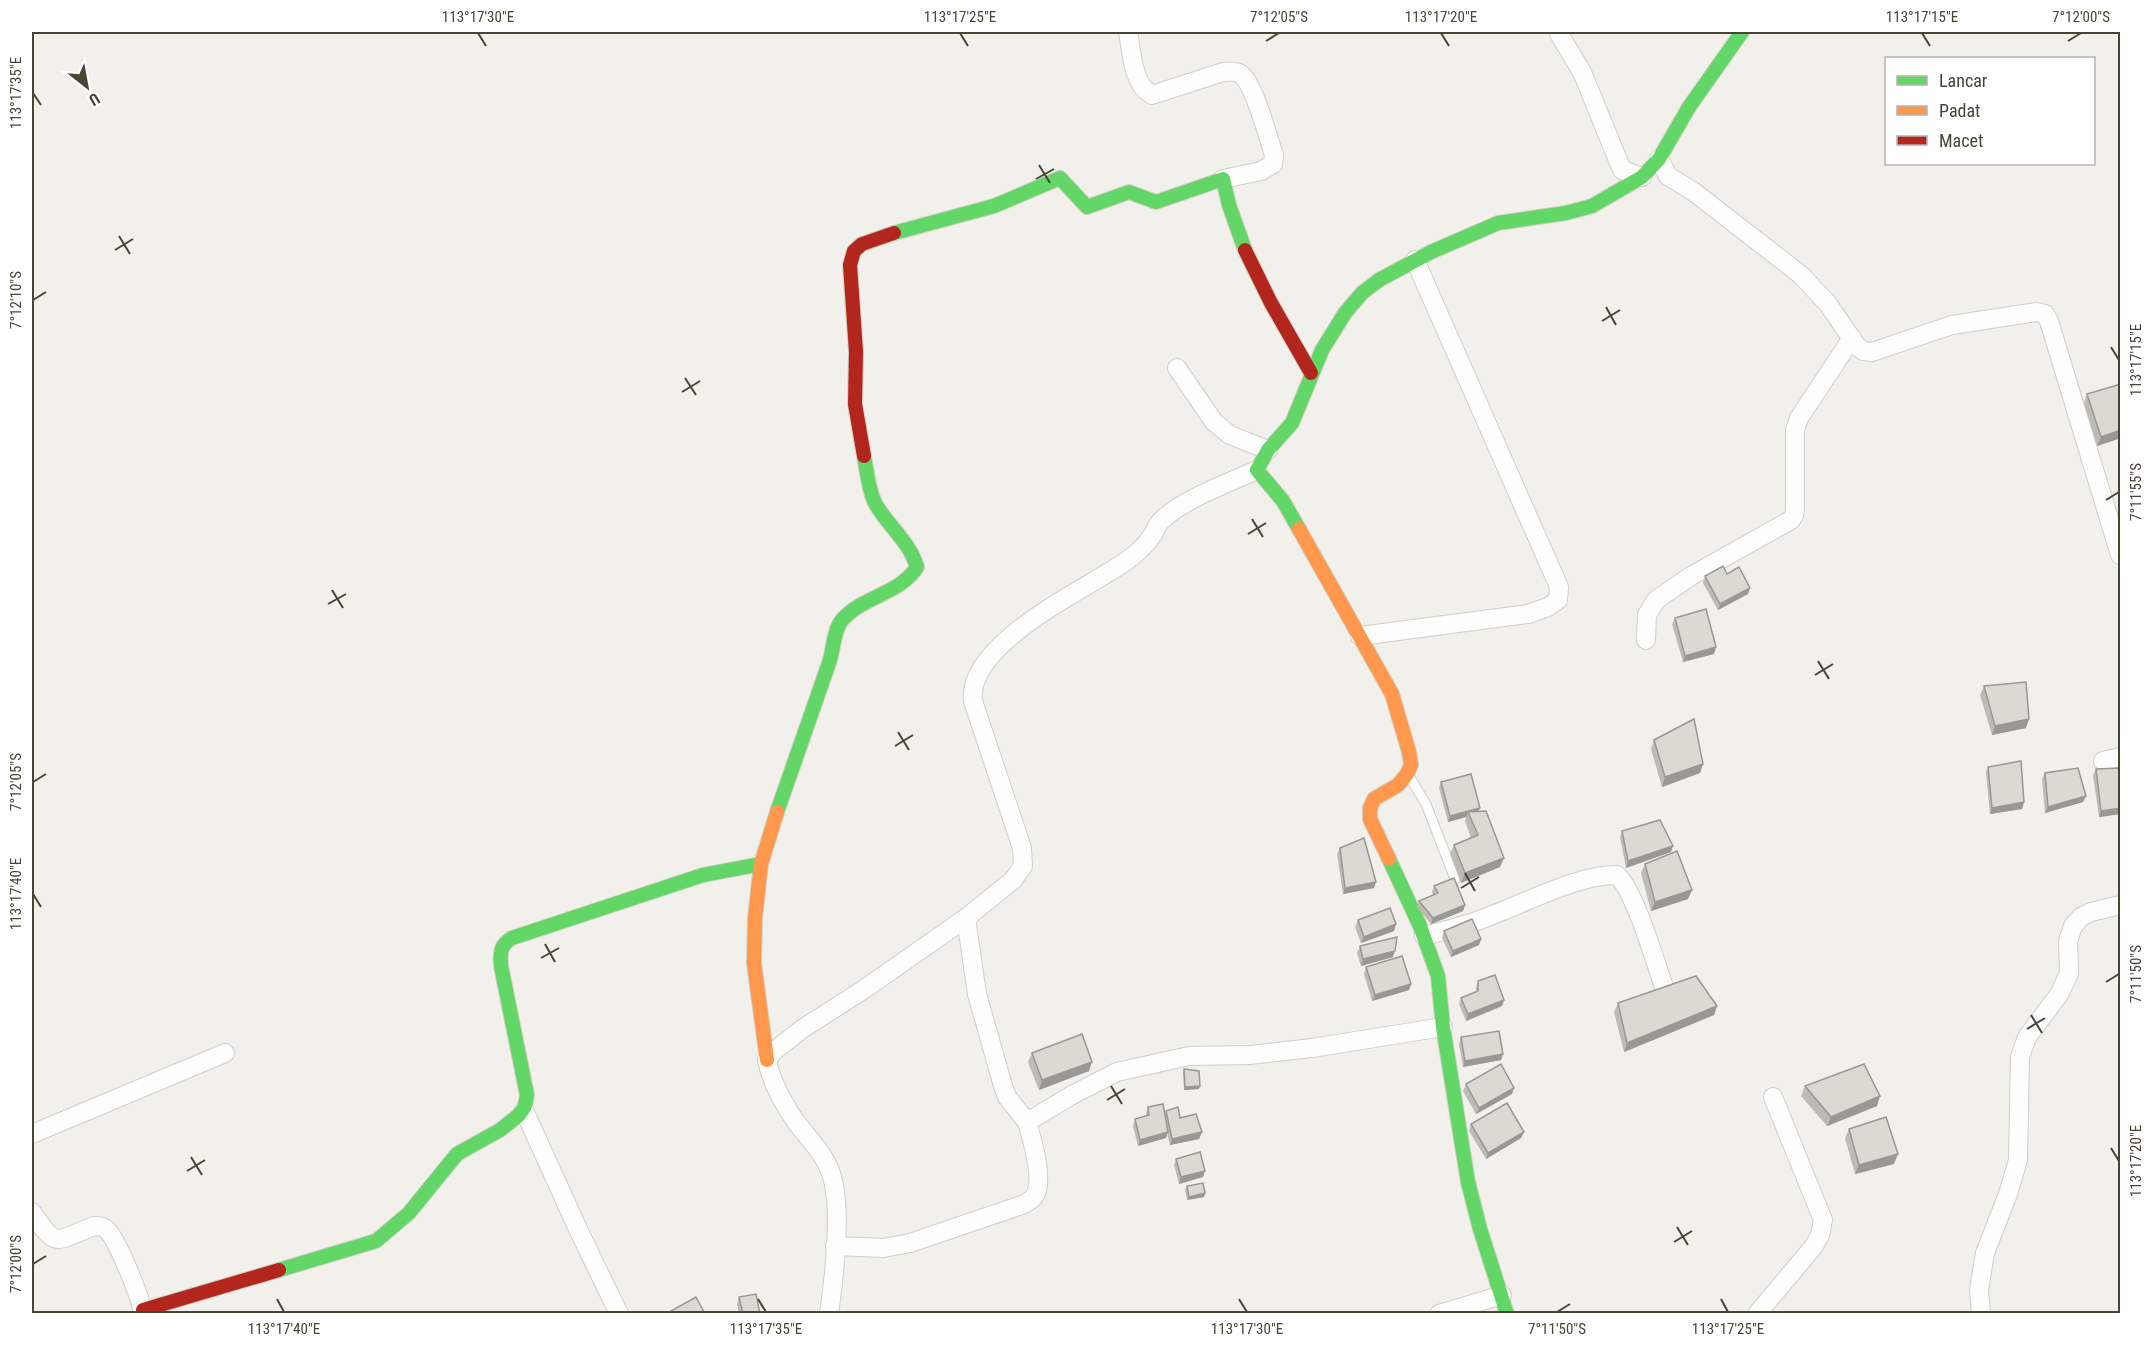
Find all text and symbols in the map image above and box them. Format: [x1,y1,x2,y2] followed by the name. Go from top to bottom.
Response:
[442,8,514,26] text: 113°17'30"E
[924,8,996,26] text: 113°17'25"E
[1250,8,1308,26] text: 7°12'05"S
[1405,8,1477,26] text: 113°17'20"E
[1886,8,1958,26] text: 113°17'15"E
[2052,8,2110,26] text: 7°12'00"S
[7,57,25,129] text: 113°17'35"E
[57,57,117,117] north arrow
[1885,57,2095,165] legend
[1939,70,1988,91] text: Lancar
[86,89,103,110] text: U
[1939,100,1980,121] text: Padat
[1939,130,1983,151] text: Macet
[7,271,25,329] text: 7°12'10"S
[2127,324,2145,396] text: 113°17'15"E
[2127,463,2145,521] text: 7°11'55"S
[7,753,25,811] text: 7°12'05"S
[7,858,25,930] text: 113°17'40"E
[2127,945,2145,1003] text: 7°11'50"S
[2127,1125,2145,1197] text: 113°17'20"E
[7,1235,25,1293] text: 7°12'00"S
[248,1320,320,1338] text: 113°17'40"E
[730,1320,802,1338] text: 113°17'35"E
[1211,1320,1283,1338] text: 113°17'30"E
[1528,1320,1586,1338] text: 7°11'50"S
[1692,1320,1764,1338] text: 113°17'25"E

